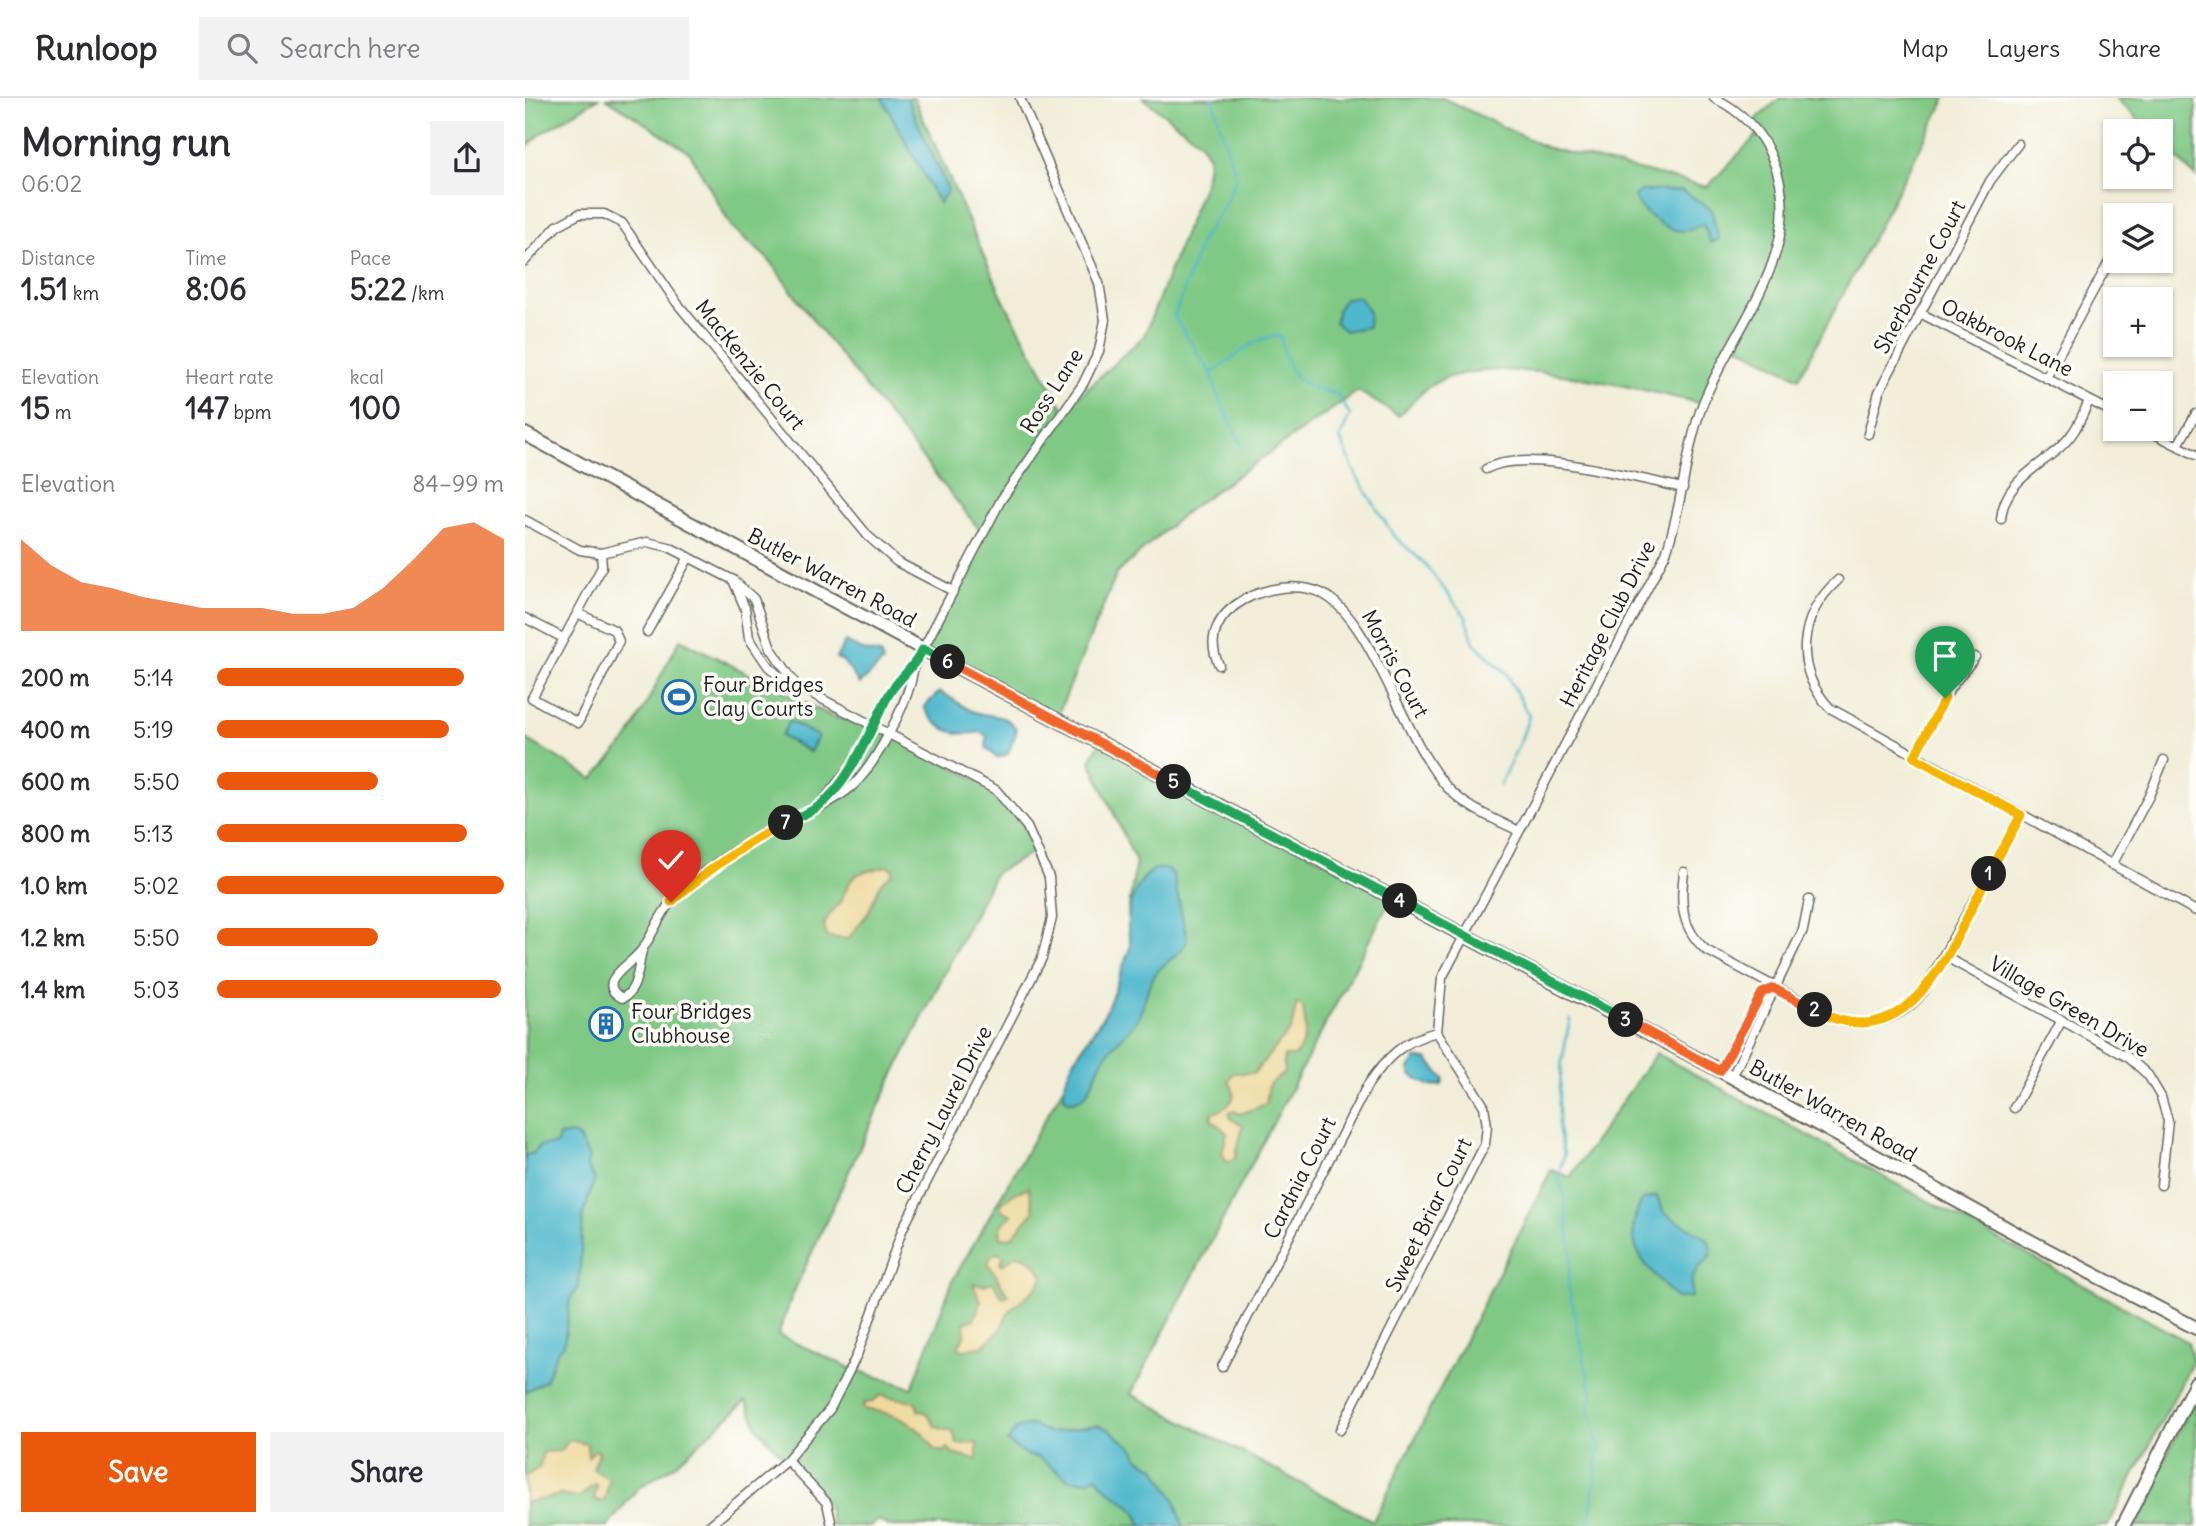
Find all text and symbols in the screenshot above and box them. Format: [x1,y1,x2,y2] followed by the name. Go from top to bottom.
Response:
[199,17,689,80] search box
[35,27,157,69] text: Runloop
[223,29,261,67] icon: search
[279,32,420,65] text: Search here
[1902,33,1948,63] text: Map
[1986,33,2060,63] text: Layers
[2098,33,2161,63] text: Share
[21,119,231,166] text: Morning run
[2103,119,2173,441] map controls
[2103,119,2173,189] button: locate
[430,121,504,195] button: share
[21,169,82,198] text: 06:02
[1868,196,1971,358] street label: Sherbourne Court
[2103,203,2173,273] button: layers
[21,246,95,270] text: Distance
[185,246,226,270] text: Time
[350,246,391,270] text: Pace
[21,270,68,308] text: 1.51
[185,270,246,308] text: 8:06
[350,270,407,308] text: 5:22
[68,281,99,305] text: km
[407,281,444,305] text: /km
[2103,287,2173,357] button: +
[1937,293,2078,382] street label: Oakbrook Lane
[690,294,811,435] street label: MacKenzie Court
[1014,343,1089,438] street label: Ross Lane
[21,365,99,389] text: Elevation
[185,365,273,389] text: Heart rate
[350,365,384,389] text: kcal
[2103,371,2173,441] button: −
[21,389,50,427] text: 15
[185,389,229,427] text: 147
[350,389,401,427] text: 100
[50,400,71,424] text: m
[229,400,272,424] text: bpm
[21,469,115,498] text: Elevation
[412,469,504,498] text: 84–99 m
[743,522,921,633] street label: Butler Warren Road
[1554,536,1661,712] street label: Heritage Club Drive
[1356,605,1435,722] street label: Morris Court
[1915,626,1975,698] pin
[1926,637,1964,675] icon: arrive
[931,644,965,680] pin: 6
[942,649,953,673] text: 6
[21,663,90,692] text: 200 m
[133,663,174,692] text: 5:14
[703,671,824,722] place label: Four Bridges Clay Courts
[660,678,698,716] sports icon: Four Bridges Clay Courts
[21,715,90,744] text: 400 m
[133,715,174,744] text: 5:19
[1157,764,1191,800] pin: 5
[21,767,90,796] text: 600 m
[133,767,180,796] text: 5:50
[1168,769,1179,793] text: 5
[769,806,803,840] pin: 7
[781,810,790,834] text: 7
[21,819,90,848] text: 800 m
[133,819,174,848] text: 5:13
[641,830,701,902] pin
[652,841,690,879] icon: check
[1971,856,2007,892] pin: 1
[1985,861,1992,885] text: 1
[21,871,87,900] text: 1.0 km
[133,871,179,900] text: 5:02
[1383,884,1417,918] pin: 4
[1394,888,1405,912] text: 4
[21,923,85,952] text: 1.2 km
[133,923,180,952] text: 5:50
[1985,950,2154,1063] street label: Village Green Drive
[21,975,85,1004] text: 1.4 km
[133,975,180,1004] text: 5:03
[1797,992,1833,1028] pin: 2
[1809,997,1820,1021] text: 2
[631,998,752,1049] place label: Four Bridges Clubhouse
[1609,1002,1643,1038] pin: 3
[587,1005,625,1043] building icon: Four Bridges Clubhouse
[1620,1007,1631,1031] text: 3
[889,1021,998,1198] street label: Cherry Laurel Drive
[1745,1053,1922,1168] street label: Butler Warren Road
[1257,1112,1342,1243] street label: Cardnia Court
[1379,1133,1478,1296] street label: Sweet Briar Court
[21,1432,256,1512] button: Save
[270,1432,504,1512] button: Share

